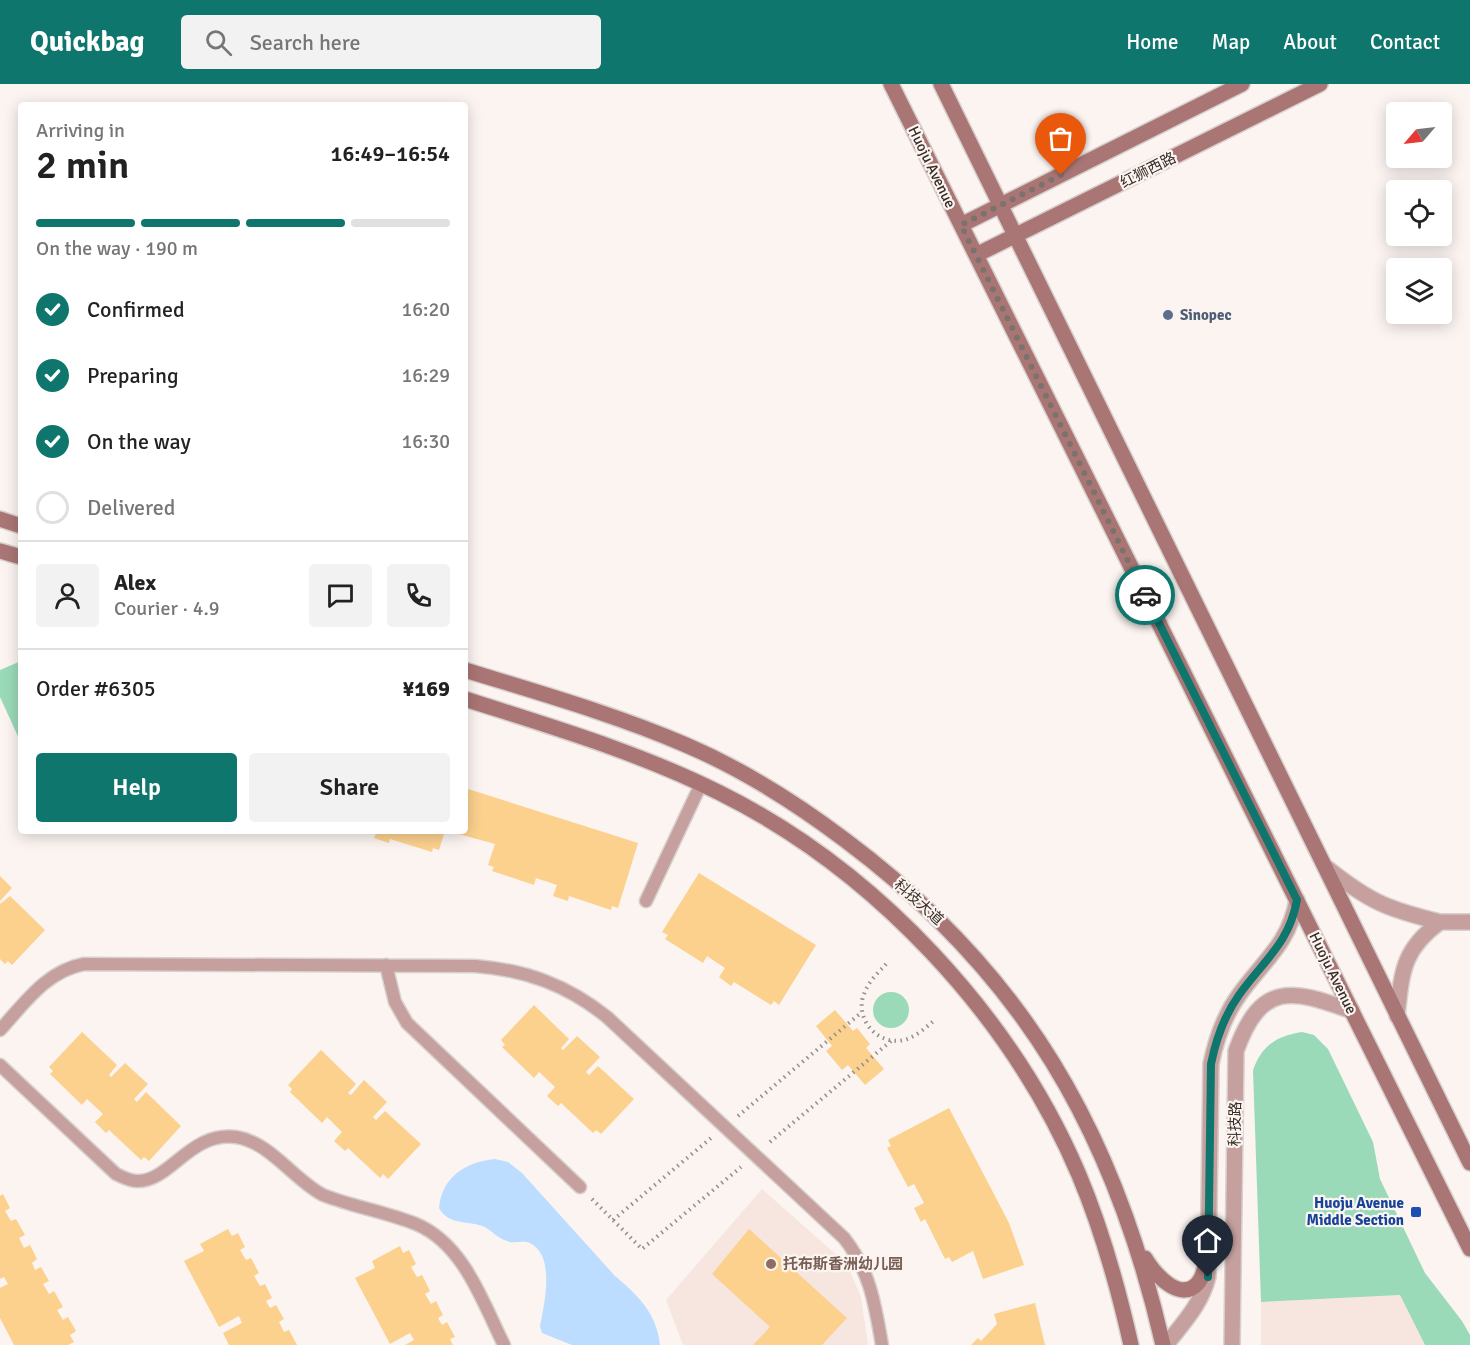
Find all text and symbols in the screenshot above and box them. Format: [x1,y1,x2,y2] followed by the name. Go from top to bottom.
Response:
[181,15,601,69] search box
[30,25,145,59] text: Quickbag
[202,26,235,59] icon: search
[250,29,361,56] text: Search here
[1126,29,1179,55] text: Home
[1212,29,1250,55] text: Map
[1283,29,1337,55] text: About
[1370,29,1440,55] text: Contact
[1386,102,1452,168] north arrow
[1386,102,1452,324] map controls
[1035,113,1086,175] pin
[36,118,125,143] text: Arriving in
[1044,122,1077,155] icon: bag
[904,123,960,211] street label: Huoju Avenue
[331,140,450,167] text: 16:49–16:54
[36,141,129,189] text: 2 min
[1117,148,1179,192] street label: 红狮西路
[1386,180,1452,246] button: locate
[36,236,198,261] text: On the way · 190 m
[1386,258,1452,324] button: layers
[36,293,69,326] icon: check
[87,296,185,323] text: Confirmed
[401,297,450,322] text: 16:20
[1180,306,1232,324] place label: Sinopec
[1161,308,1175,322] marker: Sinopec
[36,359,69,392] icon: check
[87,362,179,389] text: Preparing
[401,363,450,388] text: 16:29
[36,425,69,458] icon: check
[87,428,191,455] text: On the way
[401,429,450,454] text: 16:30
[87,494,175,521] text: Delivered
[36,564,99,627] button: person
[309,564,372,627] button: chat
[387,564,450,627] button: phone
[1115,565,1175,625] courier
[114,569,156,596] text: Alex
[1129,579,1162,612] icon: car
[114,596,220,621] text: Courier · 4.9
[36,675,156,702] text: Order #6305
[402,675,450,702] text: ¥169
[36,753,237,822] button: Help
[249,753,450,822] button: Share
[891,875,947,929] street label: 科技大道
[1305,929,1361,1017] street label: Huoju Avenue
[1226,1101,1244,1147] street label: 科技路
[1307,1194,1404,1229] place label: Huoju Avenue Middle Section
[1409,1205,1423,1219] marker: Huoju Avenue Middle Section
[1182,1215,1233,1277] pin
[1191,1224,1224,1257] icon: home
[783,1255,903,1273] place label: 托布斯香洲幼儿园
[764,1257,778,1271] marker: 托布斯香洲幼儿园

